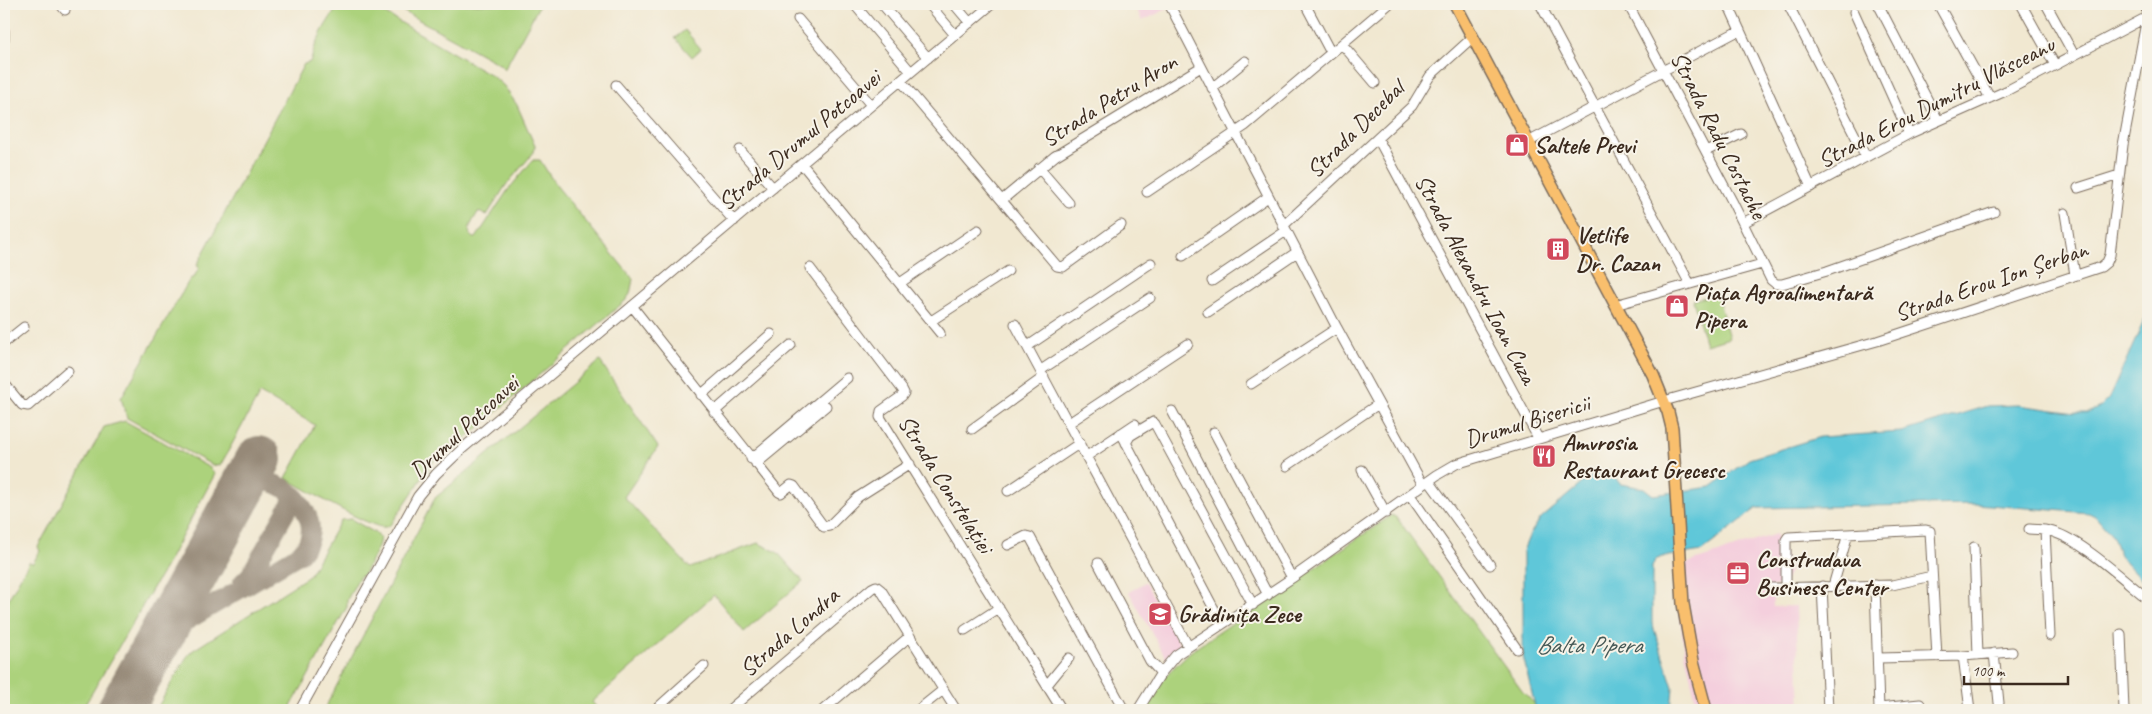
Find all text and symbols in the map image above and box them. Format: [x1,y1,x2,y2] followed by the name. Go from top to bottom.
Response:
[1813,28,2061,175] street label: Strada Erou Dumitru Vlăsceanu
[1036,46,1183,154] street label: Strada Petru Aron
[1664,46,1775,226] street label: Strada Radu Costache
[711,61,889,217] street label: Strada Drumul Potcoavei
[1300,71,1413,184] street label: Strada Decebal
[1534,130,1639,160] place label: Saltele Previ
[1504,132,1530,158] shop icon: Saltele Previ
[1408,169,1545,391] street label: Strada Alexandru Ioan Cuza
[1576,220,1661,278] place label: Vetlife Dr. Cazan
[1891,234,2093,328] street label: Strada Erou Ion Șerban
[1545,236,1571,262] building icon: Vetlife Dr. Cazan
[1694,277,1874,335] place label: Piața Agroalimentară Pipera
[1664,293,1690,319] shop icon: Piața Agroalimentară Pipera
[403,367,527,485] street label: Drumul Potcoavei
[1461,387,1596,454] street label: Drumul Bisericii
[892,409,1002,562] street label: Strada Constelației
[1562,427,1726,485] place label: Amvrosia Restaurant Grecesc
[1531,443,1557,469] restaurant icon: Amvrosia Restaurant Grecesc
[1756,544,1890,602] place label: Construdava Business Center
[1725,560,1751,586] office icon: Construdava Business Center
[733,580,846,683] street label: Strada Londra
[1178,599,1303,629] place label: Grădinița Zece
[1147,601,1173,627] school or university icon: Grădinița Zece
[1536,629,1644,661] water label: Balta Pipera
[1964,654,2068,686] scale bar
[1972,662,2006,681] text: 100 m

